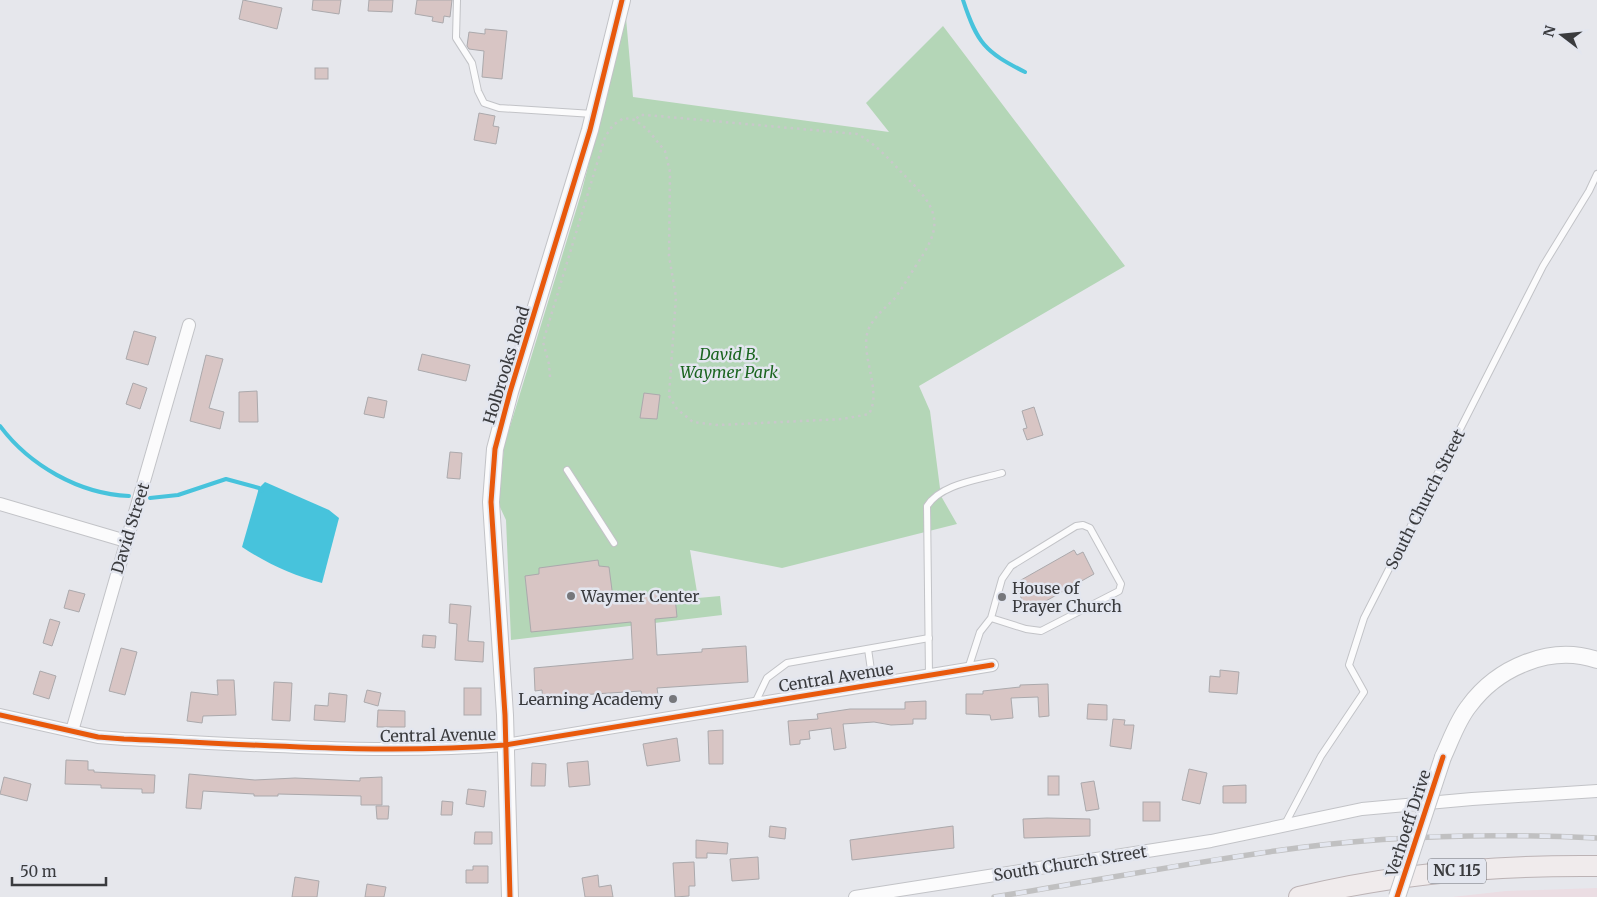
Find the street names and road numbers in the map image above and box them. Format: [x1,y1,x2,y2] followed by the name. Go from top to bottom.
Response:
[479,303,534,426] street label: Holbrooks Road
[1381,425,1469,572] street label: South Church Street
[107,479,154,576] street label: David Street
[777,658,895,696] street label: Central Avenue
[380,724,496,746] street label: Central Avenue
[1381,767,1435,880] street label: Verhoeff Drive
[992,841,1149,885] street label: South Church Street
[1428,858,1486,884] road number: NC 115

